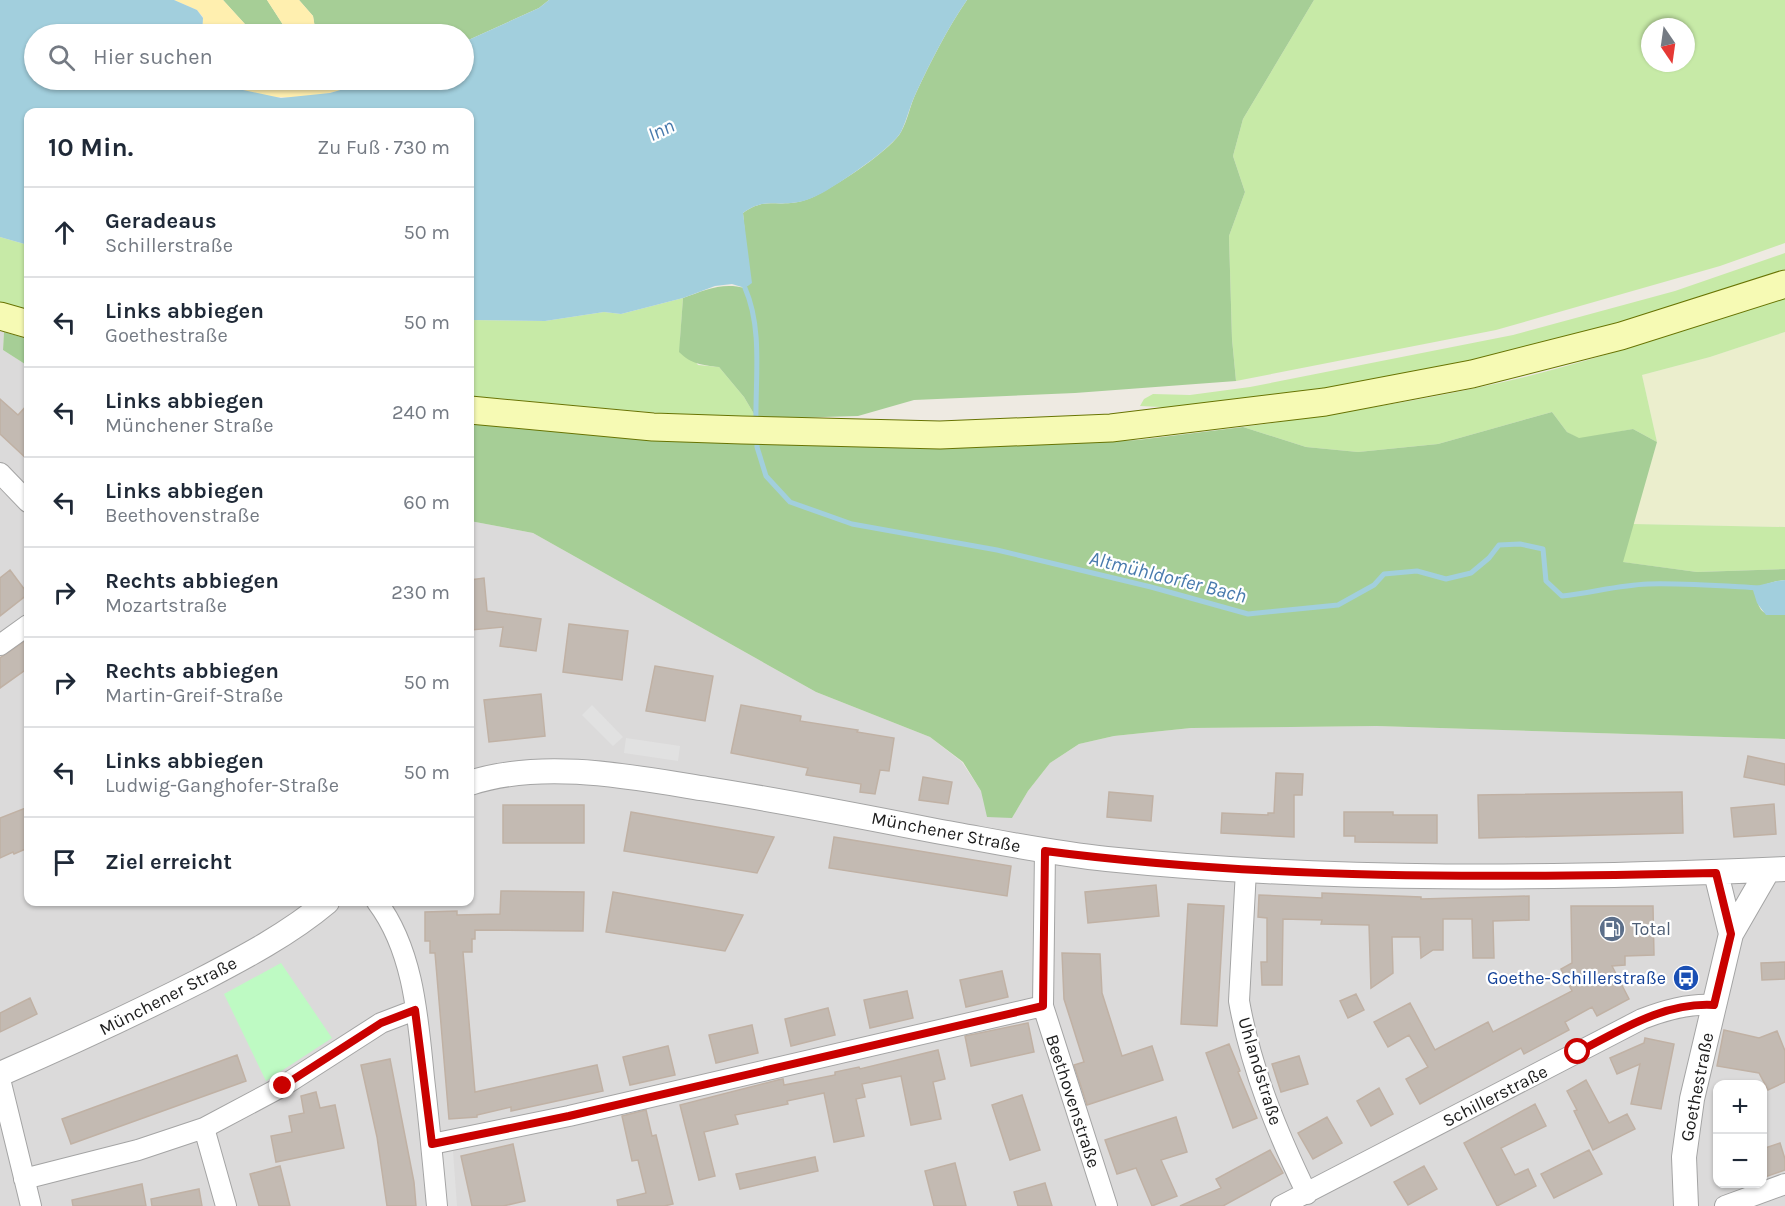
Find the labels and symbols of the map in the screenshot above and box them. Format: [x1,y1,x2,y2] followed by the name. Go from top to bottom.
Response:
[1641,18,1695,72] north arrow
[644,114,678,146] water label: Inn
[1087,546,1249,608] water label: Altmühldorfer Bach
[869,807,1023,857] street label: Münchener Straße
[1597,914,1627,944] fuel station icon: Total
[1632,918,1671,940] place label: Total
[95,952,241,1040] street label: Münchener Straße
[1671,963,1701,993] bus stop icon: Goethe-Schillerstraße
[1487,967,1666,989] place label: Goethe-Schillerstraße
[1233,1014,1287,1128] street label: Uhlandstraße
[1041,1031,1105,1171] street label: Beethovenstraße
[1676,1031,1718,1143] street label: Goethestraße
[1564,1038,1590,1064] route start
[1439,1060,1551,1132] street label: Schillerstraße
[269,1072,295,1098] route end

